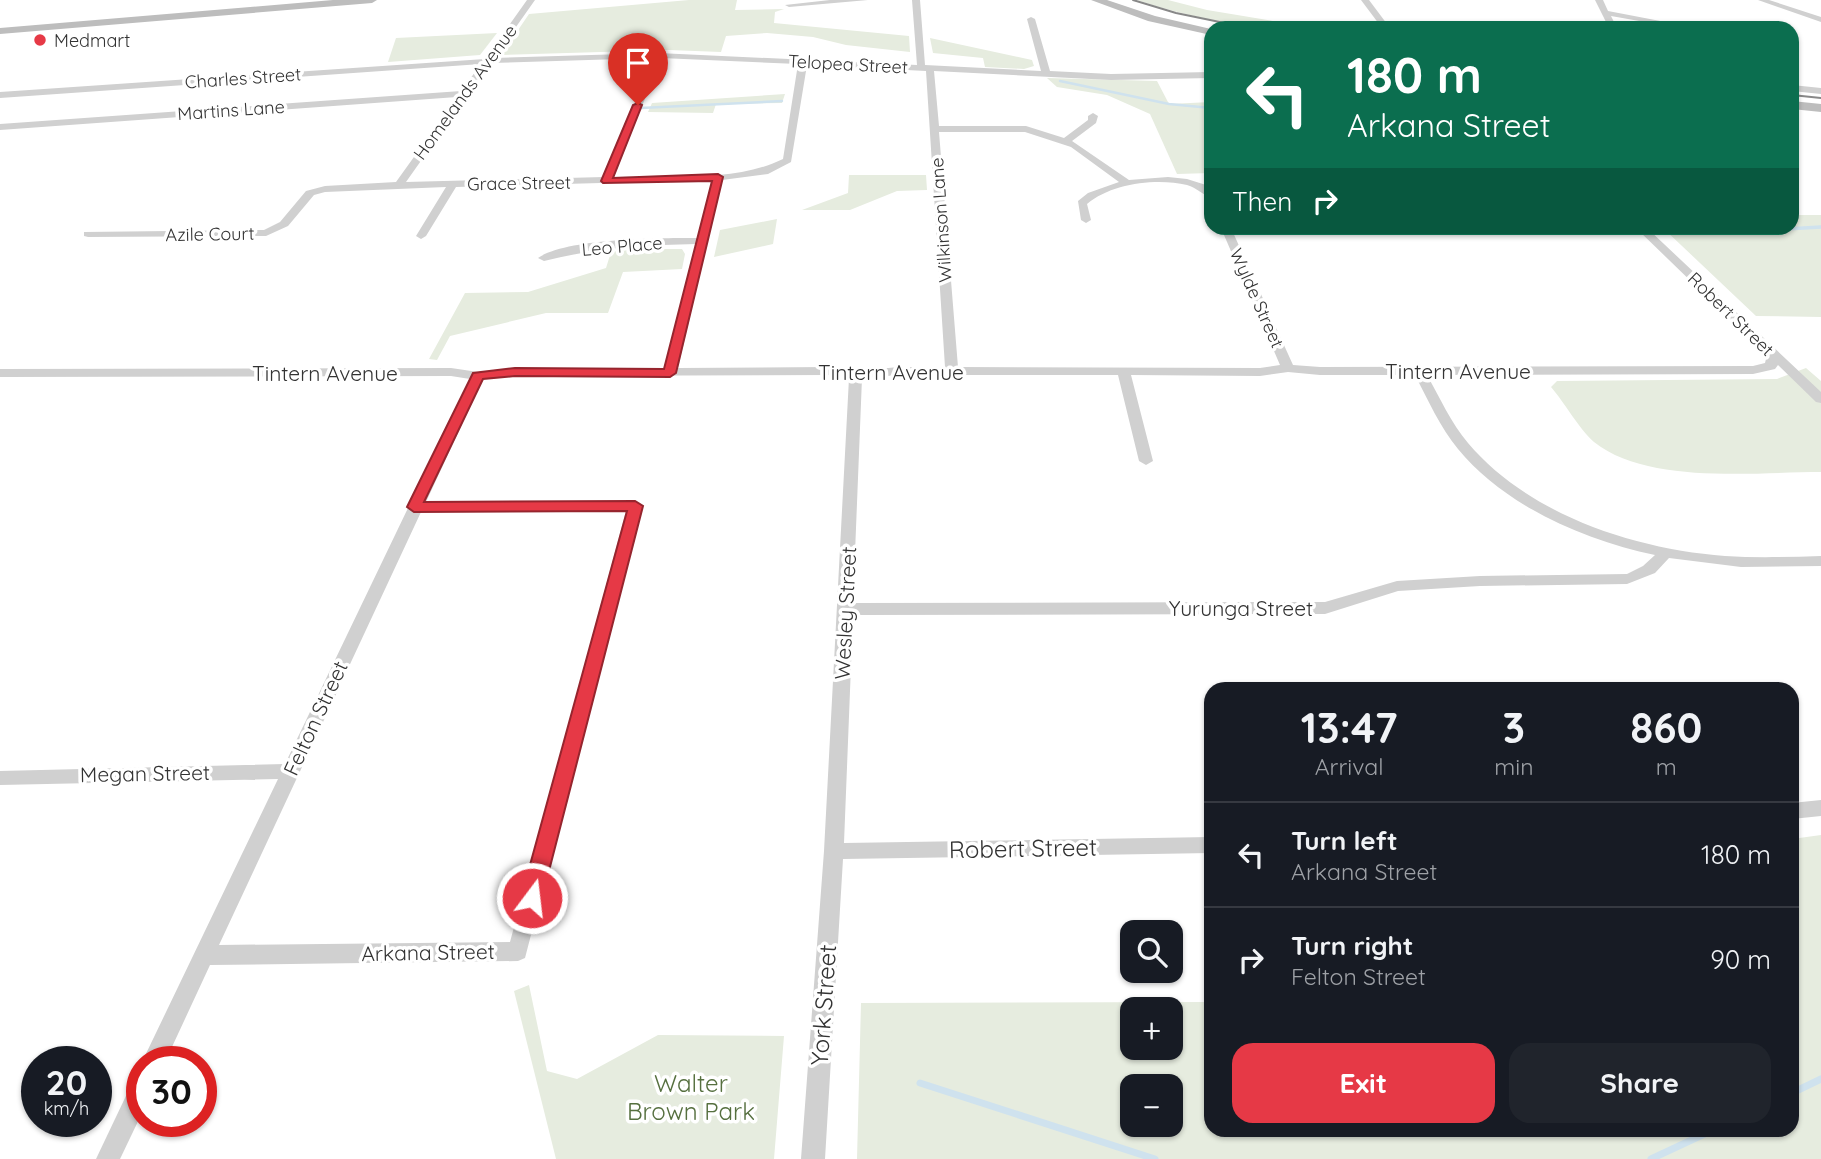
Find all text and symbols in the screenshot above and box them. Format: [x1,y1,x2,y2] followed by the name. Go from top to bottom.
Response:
[408,20,522,164] street label: Homelands Avenue
[54,29,130,52] place label: Medmart
[32,32,48,48] marker: Medmart
[608,33,668,105] pin
[619,44,657,82] icon: arrive
[1347,44,1482,105] text: 180 m
[788,49,908,79] street label: Telopea Street
[1232,49,1323,140] icon: left
[184,62,302,94] street label: Charles Street
[177,95,285,125] street label: Martins Lane
[1347,105,1551,145] text: Arkana Street
[925,157,957,283] street label: Wilkinson Lane
[467,171,571,195] street label: Grace Street
[1306,182,1344,220] icon: right
[1232,185,1292,218] text: Then
[165,222,255,246] street label: Azile Court
[581,231,663,261] street label: Leo Place
[1225,245,1289,351] street label: Wylde Street
[1683,267,1779,361] street label: Robert Street
[1385,358,1531,384] street label: Tintern Avenue
[818,359,964,385] street label: Tintern Avenue
[252,360,398,386] street label: Tintern Avenue
[829,546,861,680] street label: Wesley Street
[1169,595,1313,621] street label: Yurunga Street
[277,657,353,779] street label: Felton Street
[1301,701,1398,754] text: 13:47
[1503,701,1525,754] text: 3
[1630,701,1702,754] text: 860
[1315,752,1384,781] text: Arrival
[1494,752,1534,781] text: min
[1656,752,1677,781] text: m
[80,759,210,787] street label: Megan Street
[1291,824,1398,857] text: Turn left
[949,832,1097,864] street label: Robert Street
[1232,836,1270,874] icon: left
[1701,838,1771,871] text: 180 m
[1291,857,1437,886] text: Arkana Street
[495,861,569,935] position arrow
[1120,920,1183,1137] map controls
[1120,920,1183,983] button: search
[1291,929,1413,962] text: Turn right
[361,938,495,966] street label: Arkana Street
[1232,941,1270,979] icon: right
[1710,943,1771,976] text: 90 m
[804,944,842,1066] street label: York Street
[1291,962,1426,991] text: Felton Street
[1120,997,1183,1060] button: +
[1232,1043,1495,1123] button: Exit
[1509,1043,1771,1123] button: Share
[126,1046,217,1137] speed limit sign: 30
[46,1060,87,1104] text: 20
[627,1068,755,1126] park label: Walter Brown Park
[1120,1074,1183,1137] button: −
[44,1097,89,1120] text: km/h

